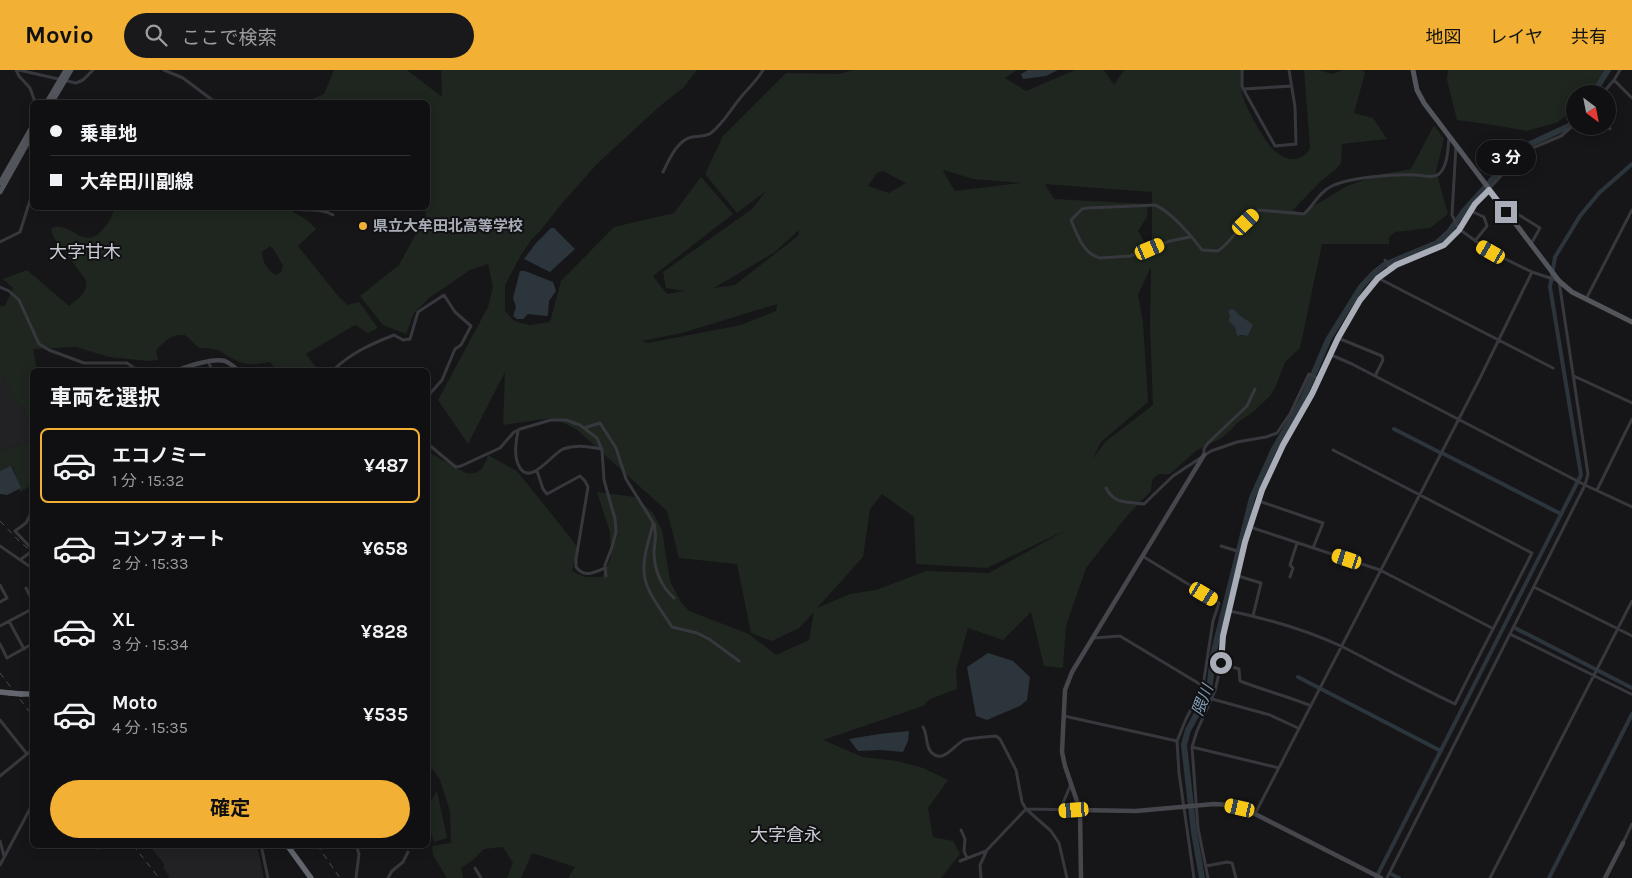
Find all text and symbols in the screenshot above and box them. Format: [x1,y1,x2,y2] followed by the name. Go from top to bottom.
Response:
[124,13,474,58] search box
[25,21,94,49] text: Movio
[142,21,170,49] icon: search
[1426,26,1462,48] text: 地図
[1490,26,1543,48] text: レイヤ
[1571,26,1607,48] text: 共有
[182,27,277,49] text: ここで検索
[1566,85,1616,135] north arrow
[1566,85,1616,135] map controls
[80,123,137,145] text: 乗車地
[1476,140,1536,174] callout: 3 分
[1491,148,1521,167] text: 3 分
[80,171,194,193] text: 大牟田川副線
[1495,201,1517,223] route end
[1230,206,1262,238] car
[373,217,523,235] place label: 県立大牟田北高等学校
[357,220,369,232] marker: 県立大牟田北高等学校
[1133,236,1166,262] car
[1474,238,1507,266] car
[49,241,121,263] district label: 大字甘木
[50,385,160,411] text: 車両を選択
[52,443,97,488] icon: car
[112,445,207,467] text: エコノミー
[364,455,408,477] text: ¥487
[112,471,184,490] text: 1 分 · 15:32
[52,526,97,571] icon: car
[112,528,225,550] text: コンフォート
[362,538,408,560] text: ¥658
[1330,547,1363,571] car
[112,554,188,573] text: 2 分 · 15:33
[1187,580,1220,608] car
[52,609,97,654] icon: car
[112,609,134,631] text: XL
[361,621,408,643] text: ¥828
[112,635,188,654] text: 3 分 · 15:34
[1210,652,1232,674] route start
[1188,680,1218,719] water label: 隈川
[52,692,97,737] icon: car
[112,692,158,714] text: Moto
[363,704,408,726] text: ¥535
[112,718,188,737] text: 4 分 · 15:35
[50,780,410,838] button: 確定
[1223,797,1256,819] car
[1058,801,1089,819] car
[750,824,822,846] district label: 大字倉永

